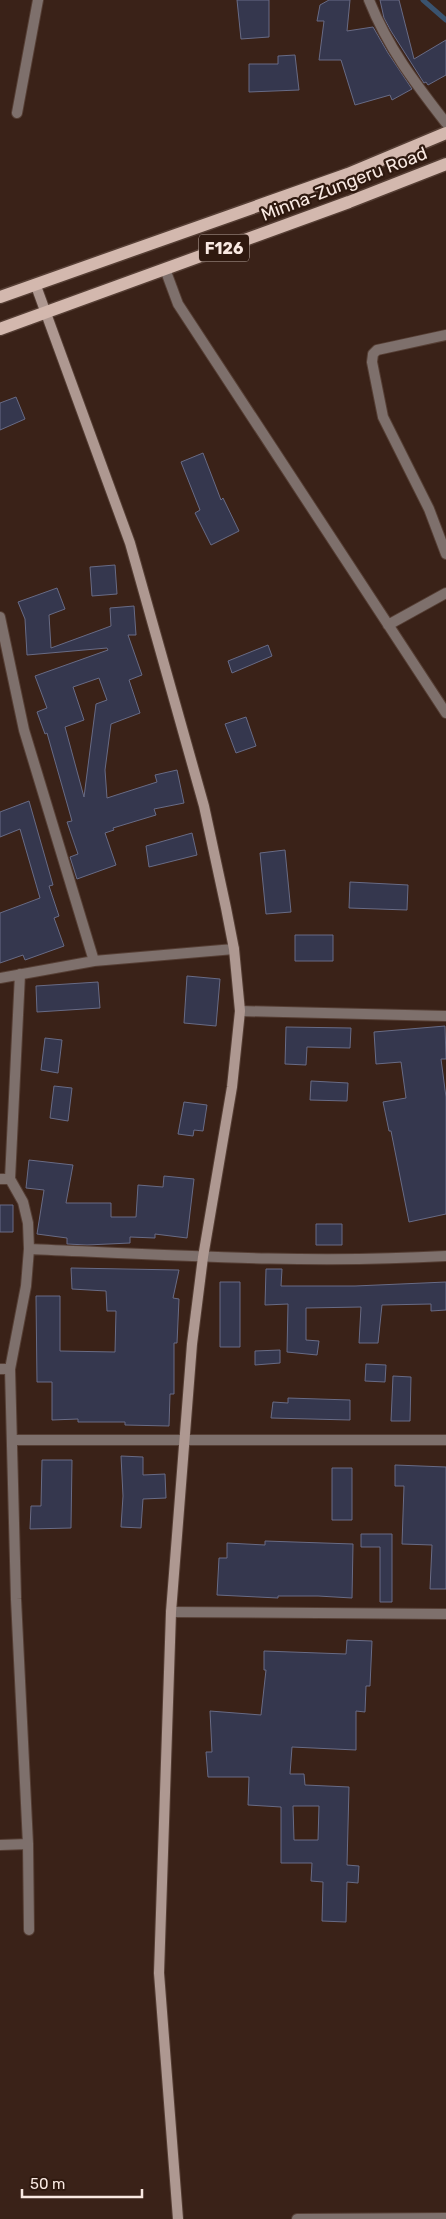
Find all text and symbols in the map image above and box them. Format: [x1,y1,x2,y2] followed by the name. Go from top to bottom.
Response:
[258,142,430,226] street label: Minna-Zungeru Road
[199,234,249,262] road number: F126
[22,2166,142,2198] scale bar
[30,2175,65,2193] text: 50 m

